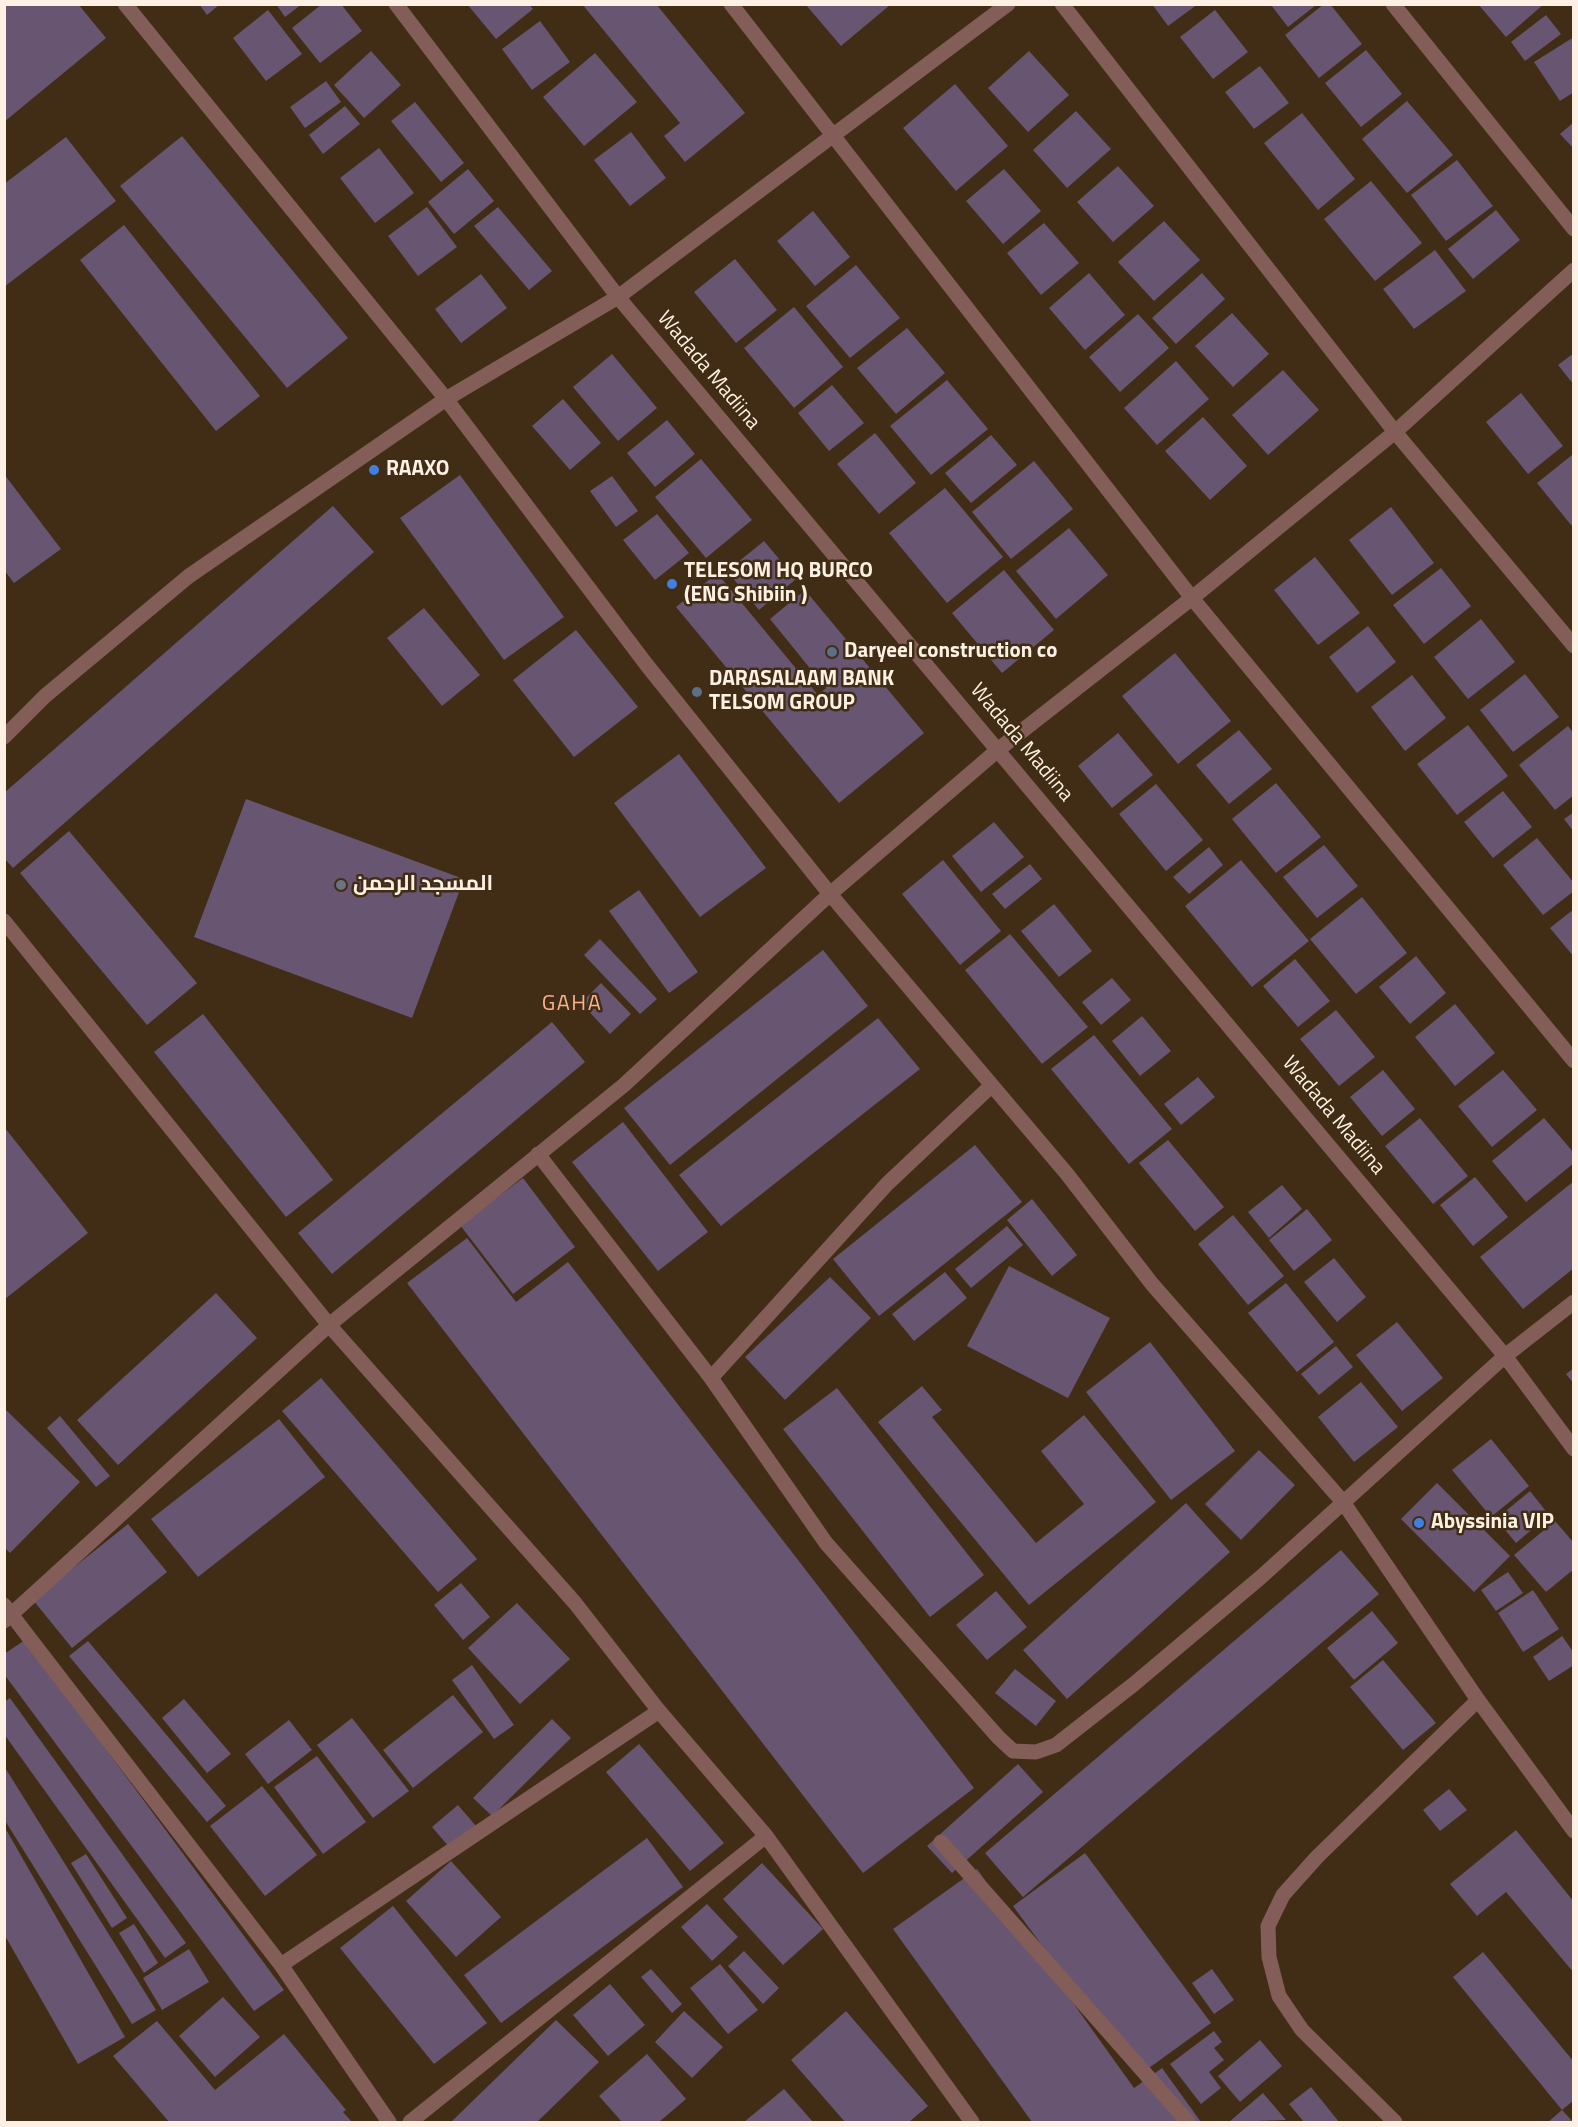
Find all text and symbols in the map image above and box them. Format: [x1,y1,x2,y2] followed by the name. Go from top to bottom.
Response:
[651,307,765,435] street label: Wadada Madiina
[386,457,449,483] place label: RAAXO
[367,463,381,477] marker: RAAXO
[684,559,873,609] place label: TELESOM HQ BURCO (ENG Shibiin )
[665,577,679,591] marker: TELESOM HQ BURCO (ENG Shibiin )
[844,639,1057,665] place label: Daryeel construction co
[825,645,839,659] marker: Daryeel construction co
[709,667,894,717] place label: DARASALAAM BANK TELSOM GROUP
[964,679,1078,807] street label: Wadada Madiina
[690,685,704,699] marker: DARASALAAM BANK TELSOM GROUP
[353,872,493,898] place label: المسجد الرحمن
[334,878,348,892] marker: المسجد الرحمن
[542,992,602,1018] district label: GAHA
[1276,1052,1390,1180] street label: Wadada Madiina
[1431,1510,1554,1536] place label: Abyssinia VIP
[1412,1516,1426,1530] marker: Abyssinia VIP

